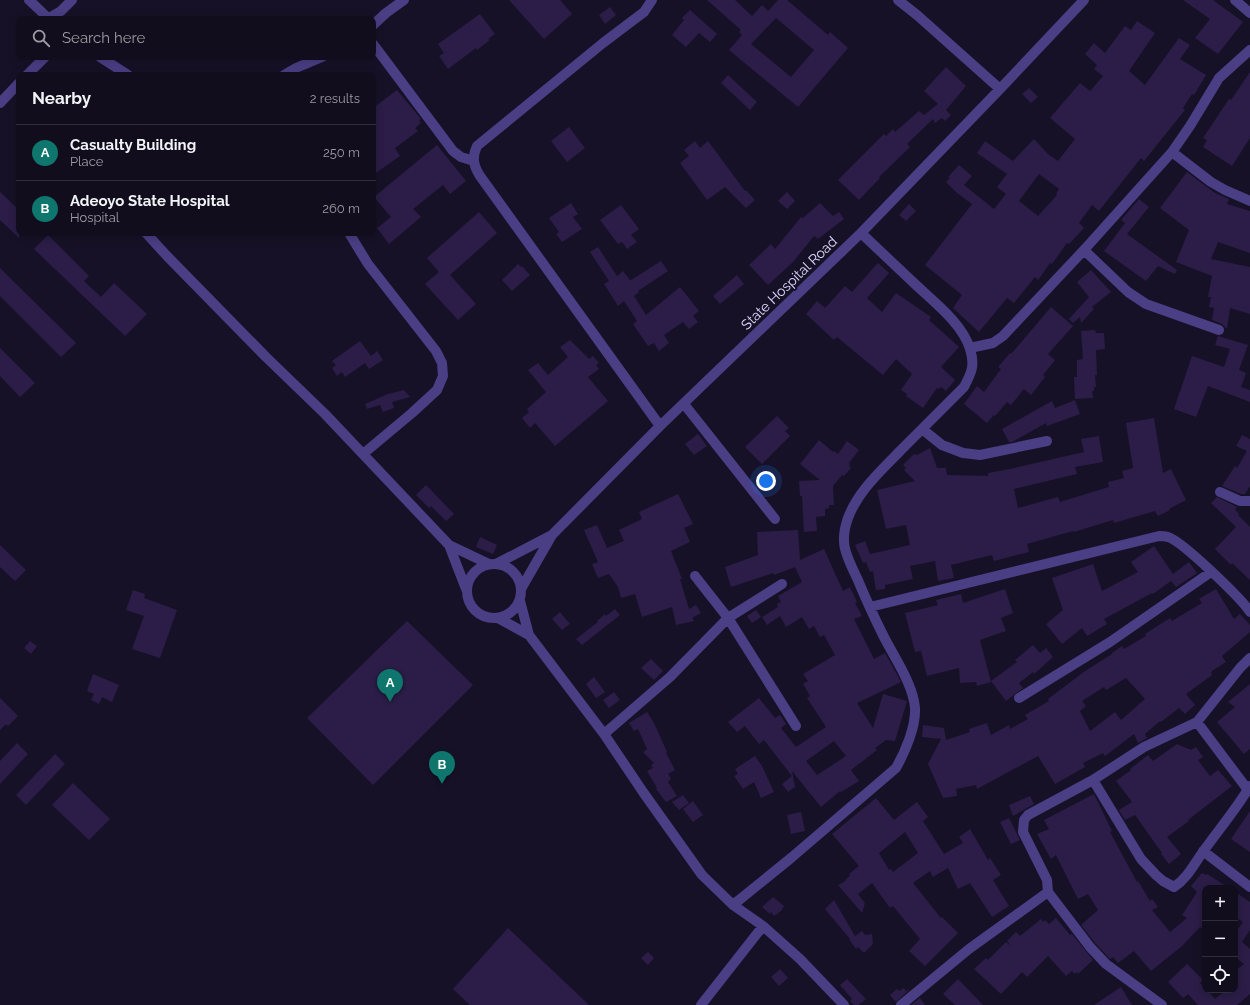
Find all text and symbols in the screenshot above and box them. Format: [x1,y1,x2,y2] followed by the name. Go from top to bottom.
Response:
[16,16,376,60] search box
[30,27,52,49] icon: search
[62,29,145,47] text: Search here
[32,88,91,108] text: Nearby
[310,91,360,106] text: 2 results
[70,136,196,154] text: Casualty Building
[41,145,49,160] text: A
[323,145,360,160] text: 250 m
[70,154,103,169] text: Place
[70,192,230,210] text: Adeoyo State Hospital
[41,201,49,216] text: B
[322,201,360,216] text: 260 m
[70,210,119,225] text: Hospital
[738,233,840,333] street label: State Hospital Road
[756,471,776,491] your location
[377,669,403,702] pin: A
[429,751,455,784] pin: B
[1202,885,1238,993] map controls
[1202,885,1238,921] button: +
[1202,921,1238,957] button: −
[1202,957,1238,993] button: locate

